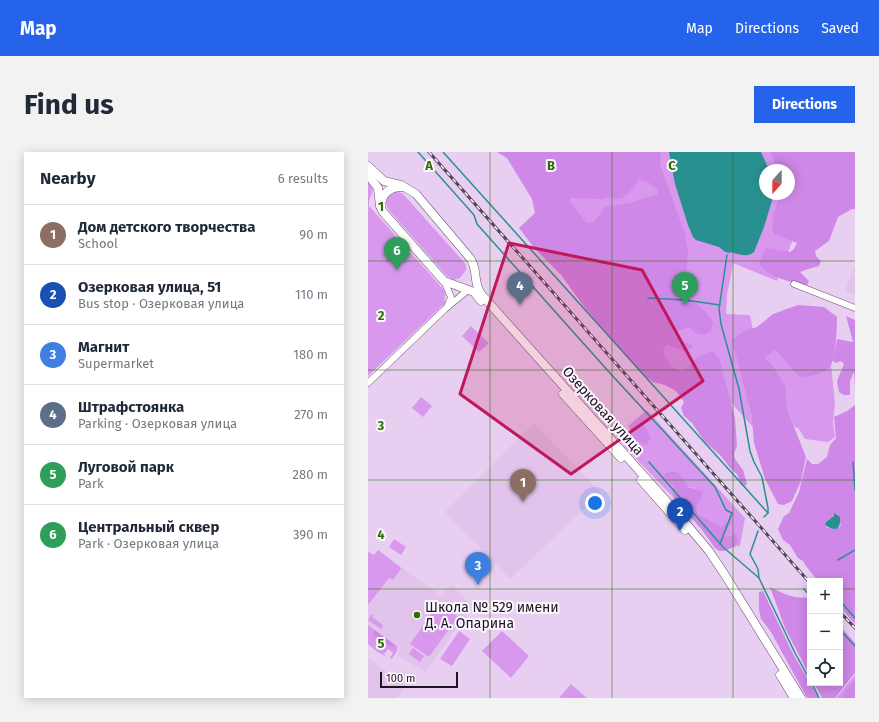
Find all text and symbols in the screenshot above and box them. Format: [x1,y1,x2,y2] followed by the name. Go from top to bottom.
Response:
[20,17,57,40] text: Map
[686,20,713,37] text: Map
[735,20,799,37] text: Directions
[821,20,859,37] text: Saved
[754,86,855,123] button: Directions
[24,88,114,121] text: Find us
[424,158,433,173] text: A
[547,158,555,173] text: B
[668,158,676,173] text: C
[759,164,795,200] north arrow
[40,168,95,189] text: Nearby
[278,171,328,186] text: 6 results
[378,199,384,214] text: 1
[78,218,255,236] text: Дом детского творчества
[50,227,56,242] text: 1
[299,227,328,242] text: 90 m
[78,236,118,251] text: School
[384,237,410,270] pin: 6
[507,272,533,305] pin: 4
[672,272,698,305] pin: 5
[78,278,221,296] text: Озерковая улица, 51
[50,287,56,302] text: 2
[295,287,328,302] text: 110 m
[78,296,244,311] text: Bus stop · Озерковая улица
[378,308,385,323] text: 2
[78,338,129,356] text: Магнит
[50,347,56,362] text: 3
[293,347,328,362] text: 180 m
[78,356,154,371] text: Supermarket
[559,363,647,459] street label: Озерковая улица
[78,398,184,416] text: Штрафстоянка
[49,407,57,422] text: 4
[294,407,328,422] text: 270 m
[78,416,237,431] text: Parking · Озерковая улица
[377,418,385,433] text: 3
[78,458,174,476] text: Луговой парк
[50,467,56,482] text: 5
[293,467,328,482] text: 280 m
[510,469,536,502] pin: 1
[78,476,104,491] text: Park
[585,493,605,513] your location
[667,498,693,531] pin: 2
[78,518,219,536] text: Центральный сквер
[49,527,57,542] text: 6
[293,527,328,542] text: 390 m
[377,527,385,542] text: 4
[78,536,219,551] text: Park · Озерковая улица
[465,552,491,585] pin: 3
[807,578,843,686] map controls
[807,578,843,614] button: +
[424,599,559,632] place label: Школа № 529 имени Д. А. Опарина
[412,610,422,620] marker: Школа № 529 имени Д. А. Опарина
[807,614,843,650] button: −
[378,636,385,651] text: 5
[807,650,843,686] button: locate
[380,670,458,689] scale bar
[386,672,415,685] text: 100 m

